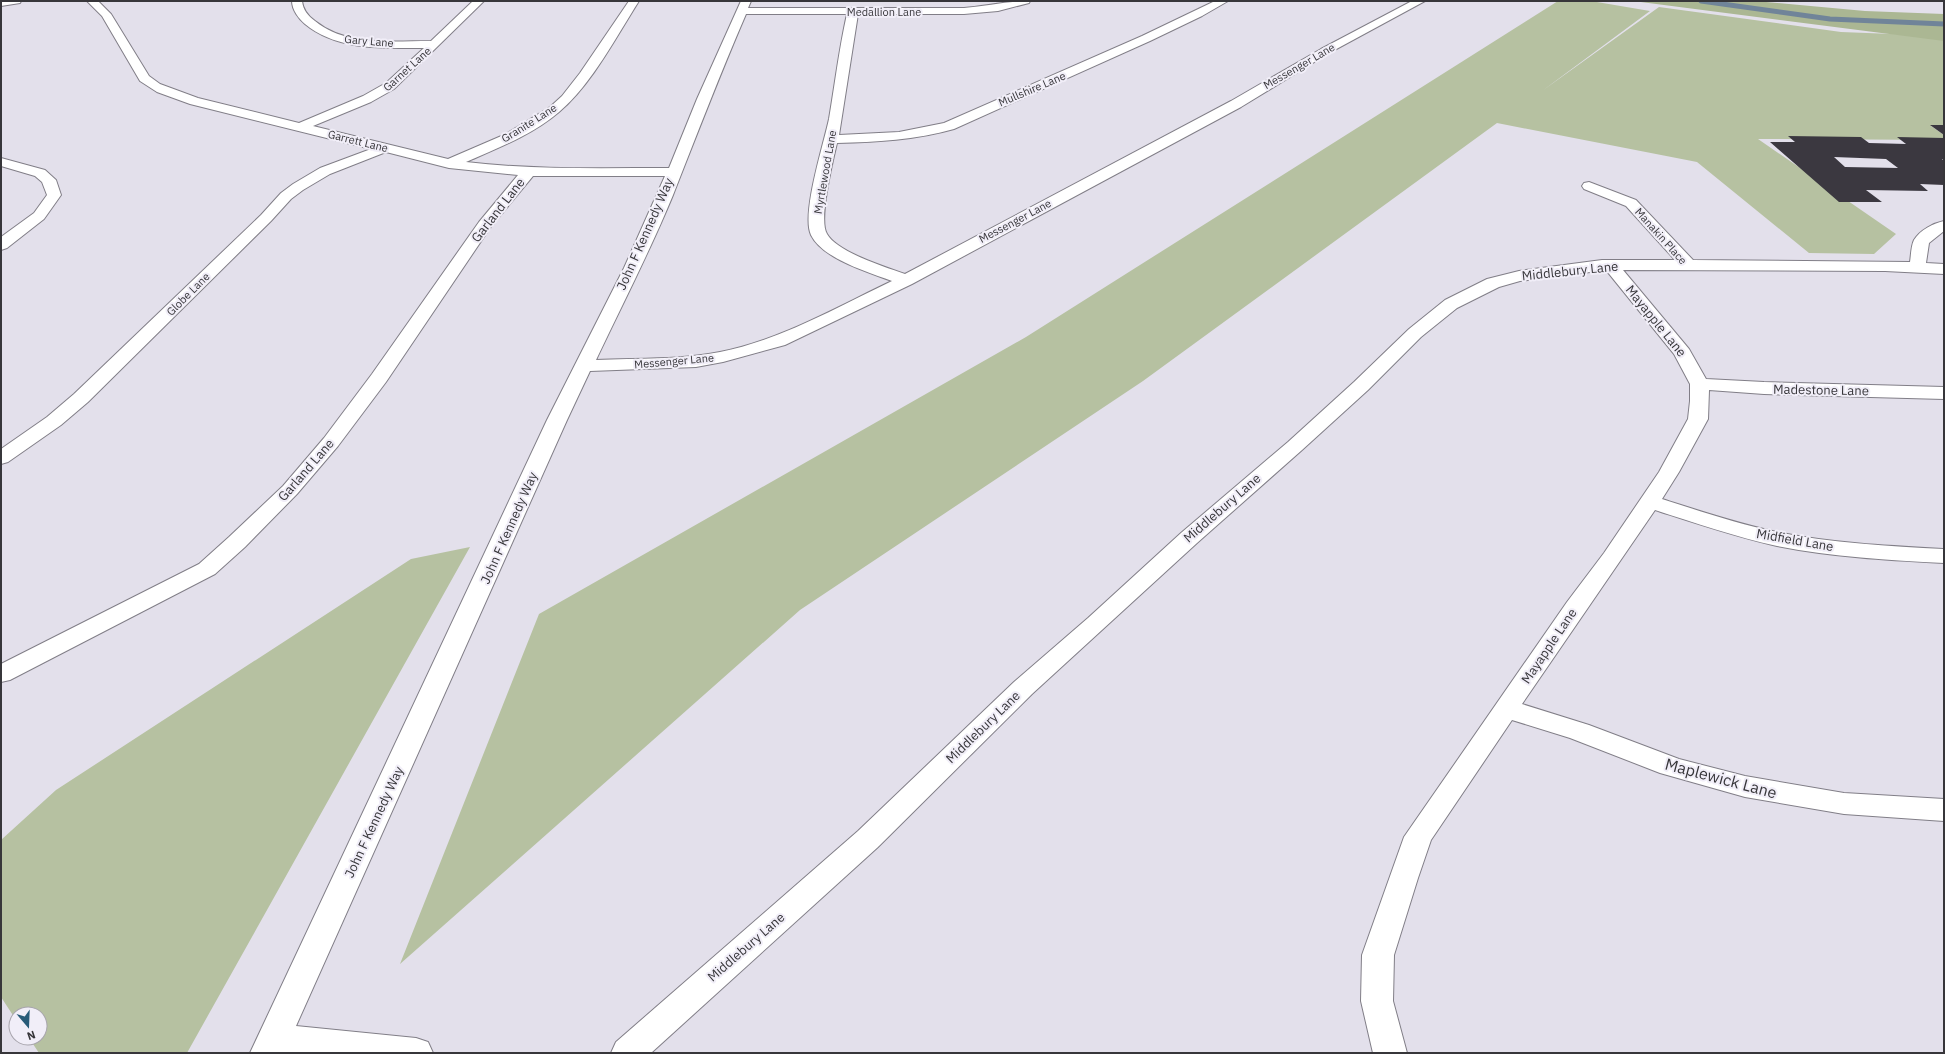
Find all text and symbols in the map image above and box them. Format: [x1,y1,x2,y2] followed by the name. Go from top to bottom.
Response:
[847,5,921,19] street label: Medallion Lane
[344,32,394,50] street label: Gary Lane
[1261,40,1337,92] street label: Messenger Lane
[380,44,434,94] street label: Garnet Lane
[996,69,1068,109] street label: Mullshire Lane
[499,100,559,146] street label: Granite Lane
[326,127,390,155] street label: Garrett Lane
[811,129,839,215] street label: Myrtlewood Lane
[468,174,528,246] street label: Garland Lane
[613,175,678,293] street label: John F Kennedy Way
[976,196,1054,246] street label: Messenger Lane
[1632,205,1690,267] street label: Manakin Place
[1521,257,1619,285] street label: Middlebury Lane
[163,269,213,319] street label: Globe Lane
[1622,282,1690,360] street label: Mayapple Lane
[634,351,714,371] street label: Messenger Lane
[1773,381,1869,399] street label: Madestone Lane
[274,435,338,505] street label: Garland Lane
[477,469,542,587] street label: John F Kennedy Way
[1180,470,1264,546] street label: Middlebury Lane
[1755,525,1835,555] street label: Midfield Lane
[1517,605,1581,687] street label: Mayapple Lane
[942,687,1024,767] street label: Middlebury Lane
[1663,753,1779,803] street label: Maplewick Lane
[341,763,407,880] street label: John F Kennedy Way
[704,909,788,985] street label: Middlebury Lane
[8,1006,48,1046] north arrow
[25,1028,37,1043] text: N

